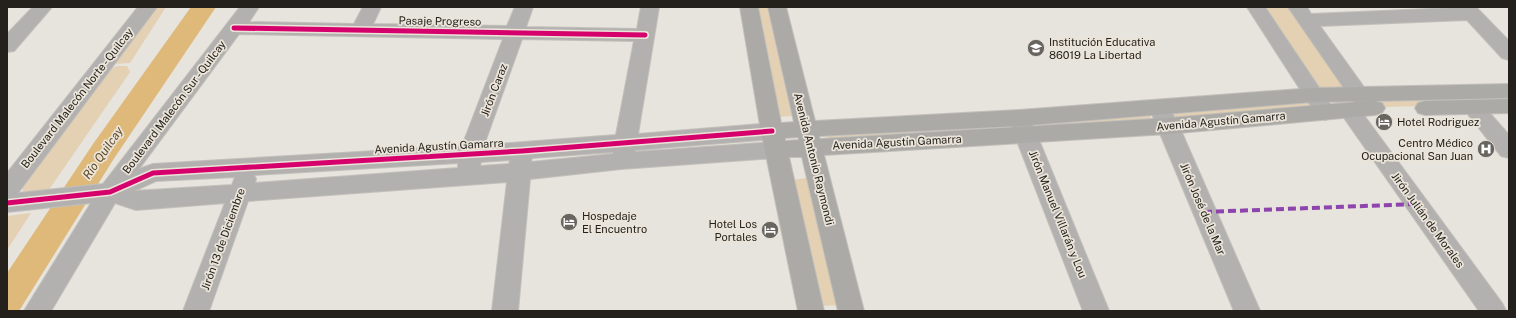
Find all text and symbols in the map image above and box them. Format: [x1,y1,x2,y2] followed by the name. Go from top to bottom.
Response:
[399,14,481,28] street label: Pasaje Progreso
[19,26,135,170] street label: Boulevard Malecón Norte - Quilcay
[1049,36,1155,61] place label: Institución Educativa 86019 La Libertad
[120,38,228,176] street label: Boulevard Malecón Sur - Quilcay
[1026,38,1046,58] school or university icon: Institución Educativa 86019 La Libertad
[478,62,510,118] street label: Jirón Caraz
[792,92,836,226] street label: Avenida Antonio Raymondi
[1156,109,1286,133] street label: Avenida Agustín Gamarra
[1374,112,1394,132] hotel icon: Hotel Rodriguez
[1397,116,1479,128] place label: Hotel Rodriguez
[80,124,127,182] water label: Río Quilcay
[832,133,962,151] street label: Avenida Agustín Gamarra
[374,137,504,155] street label: Avenida Agustín Gamarra
[1361,137,1473,162] place label: Centro Médico Ocupacional San Juan
[1476,139,1496,159] hospital icon: Centro Médico Ocupacional San Juan
[1027,149,1089,279] street label: Jirón Manuel Villarán y Lou
[1178,161,1228,257] street label: Jirón José de la Mar
[1389,170,1467,270] street label: Jirón Julián de Morales
[199,186,247,292] street label: Jirón 13 de Diciembre
[582,210,647,235] place label: Hospedaje El Encuentro
[559,212,579,232] hotel icon: Hospedaje El Encuentro
[708,218,757,243] place label: Hotel Los Portales
[760,220,780,240] hotel icon: Hotel Los Portales

